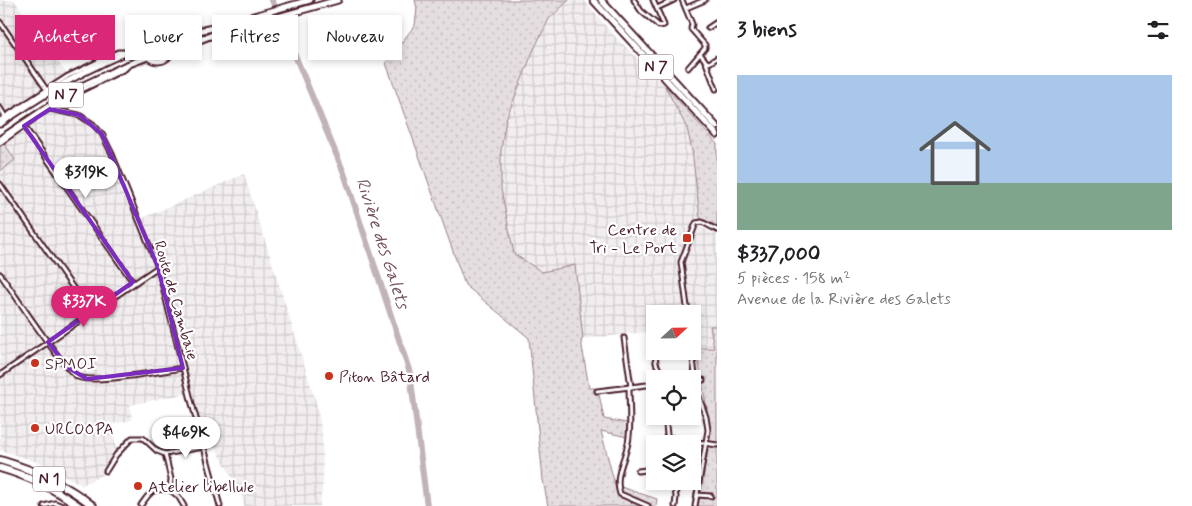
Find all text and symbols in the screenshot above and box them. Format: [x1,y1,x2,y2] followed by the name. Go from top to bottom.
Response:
[15,15,115,60] chip: Acheter
[125,15,202,60] chip: Louer
[212,15,298,60] chip: Filtres
[308,15,402,60] chip: Nouveau
[737,16,797,44] text: 3 biens
[1144,16,1172,44] icon: filters
[638,54,674,80] road number: N 7
[48,82,84,108] road number: N 7
[910,108,1000,198] icon: home
[51,156,121,199] pin: $319K
[64,162,108,183] text: $319K
[350,175,415,314] water label: Rivière des Galets
[589,220,678,259] place label: Centre de Tri - Le Port
[681,232,693,244] marker: Centre de Tri - Le Port
[148,238,203,363] street label: Route de Cambaie
[737,240,820,268] text: $337,000
[737,268,850,289] text: 5 pièces · 158 m²
[49,286,119,328] pin: $337K
[737,289,951,310] text: Avenue de la Rivière des Galets
[62,291,106,312] text: $337K
[646,305,701,360] north arrow
[646,305,701,490] map controls
[45,354,96,375] place label: SPMOI
[29,357,41,369] marker: SPMOI
[339,367,430,388] place label: Piton Bâtard
[323,370,335,382] marker: Piton Bâtard
[646,370,701,425] button: locate
[151,416,221,459] pin: $469K
[45,419,114,440] place label: URCOOPA
[29,422,41,434] marker: URCOOPA
[162,422,210,443] text: $469K
[646,435,701,490] button: layers
[33,466,65,492] road number: N 1
[148,477,254,498] place label: Atelier libellule
[132,480,144,492] marker: Atelier libellule

